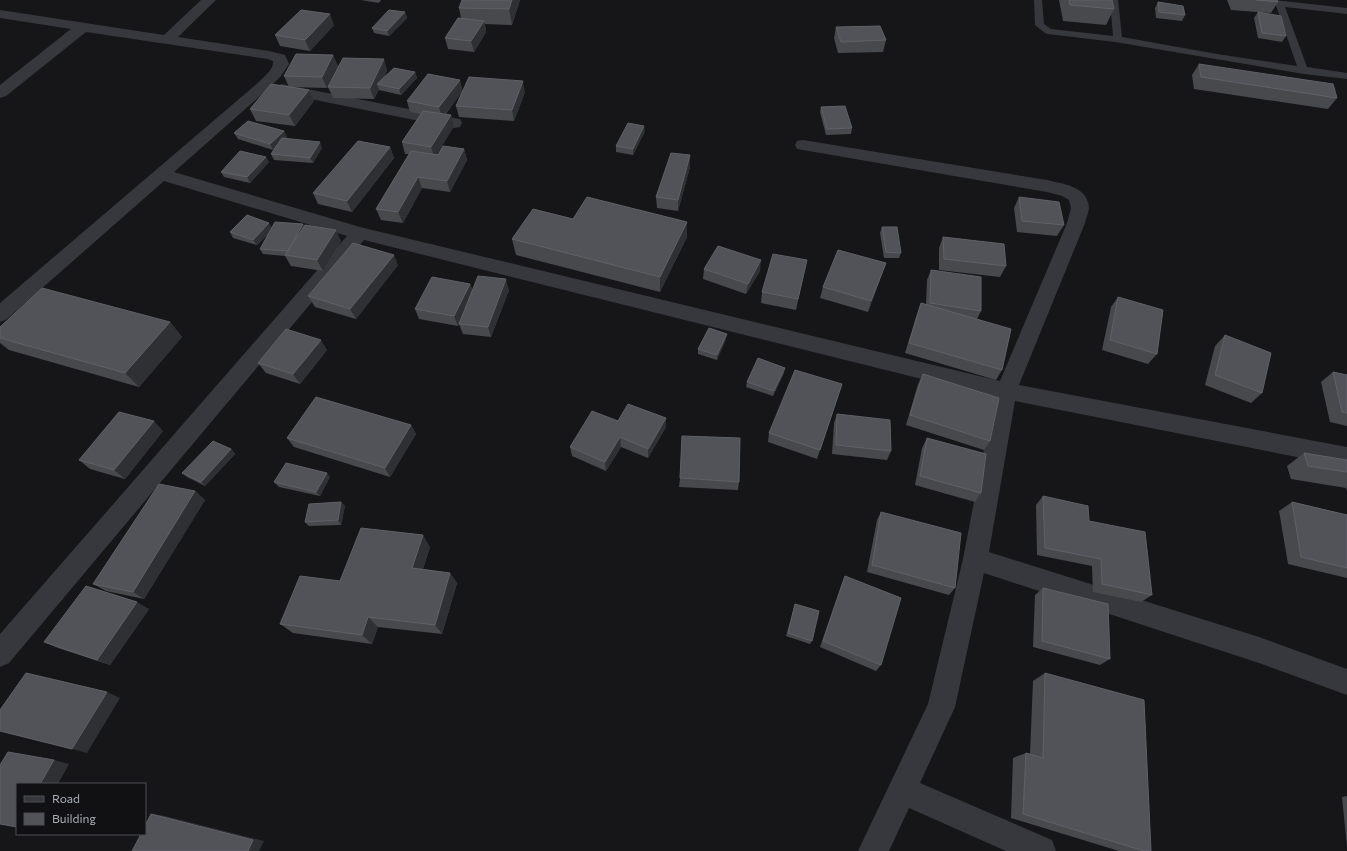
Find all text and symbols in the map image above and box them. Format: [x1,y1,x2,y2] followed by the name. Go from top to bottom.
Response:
[16,783,146,835] legend
[52,791,80,805] text: Road
[52,811,96,825] text: Building

